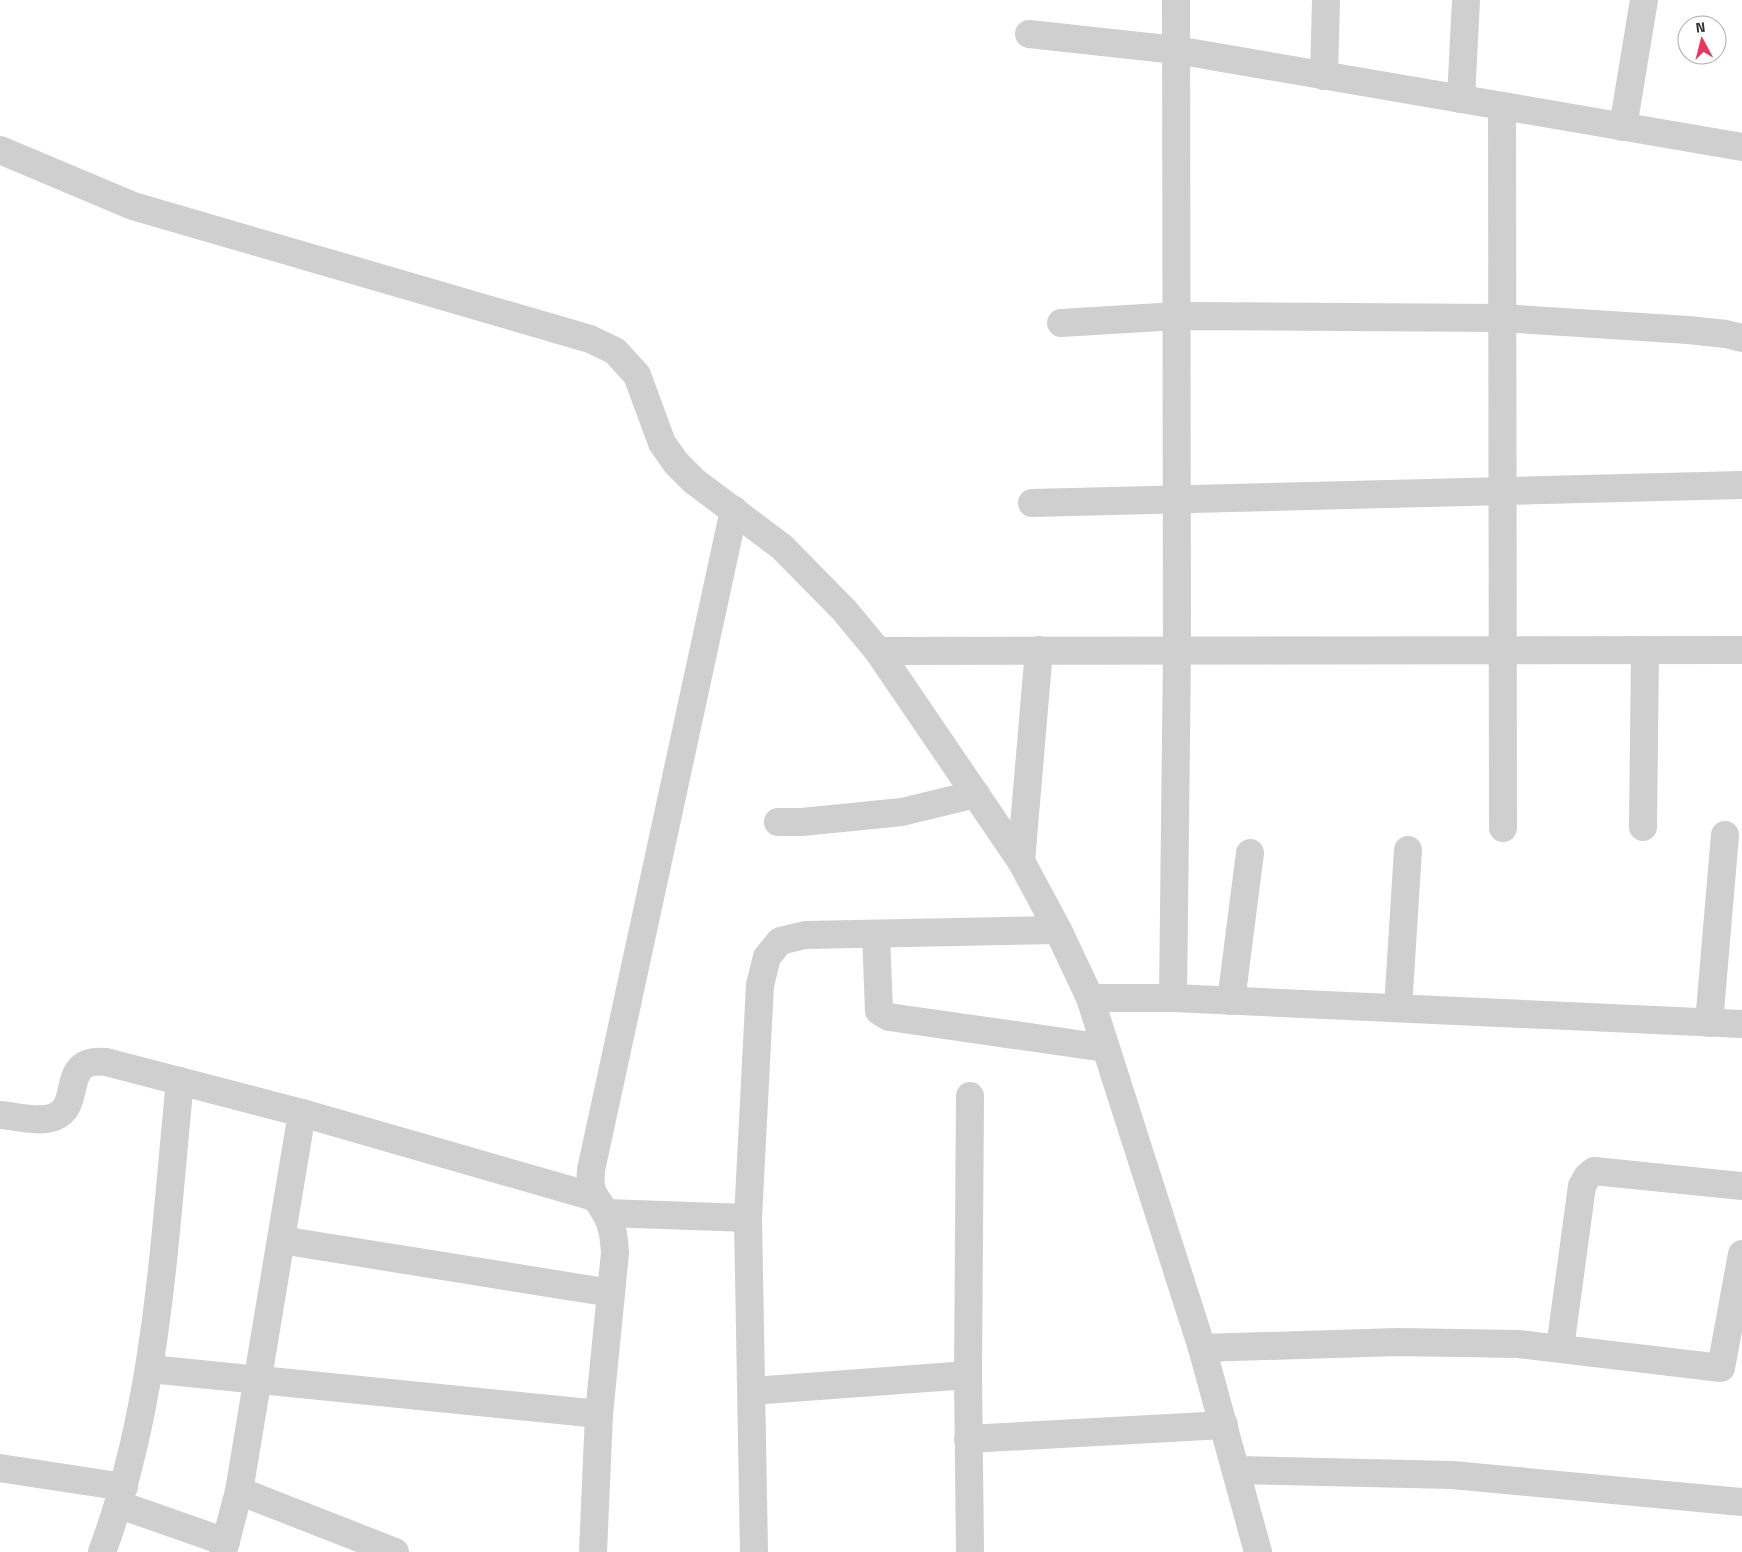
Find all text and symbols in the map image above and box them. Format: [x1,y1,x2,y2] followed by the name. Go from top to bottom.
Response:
[1677,15,1727,65] north arrow
[1694,16,1706,38] text: N

